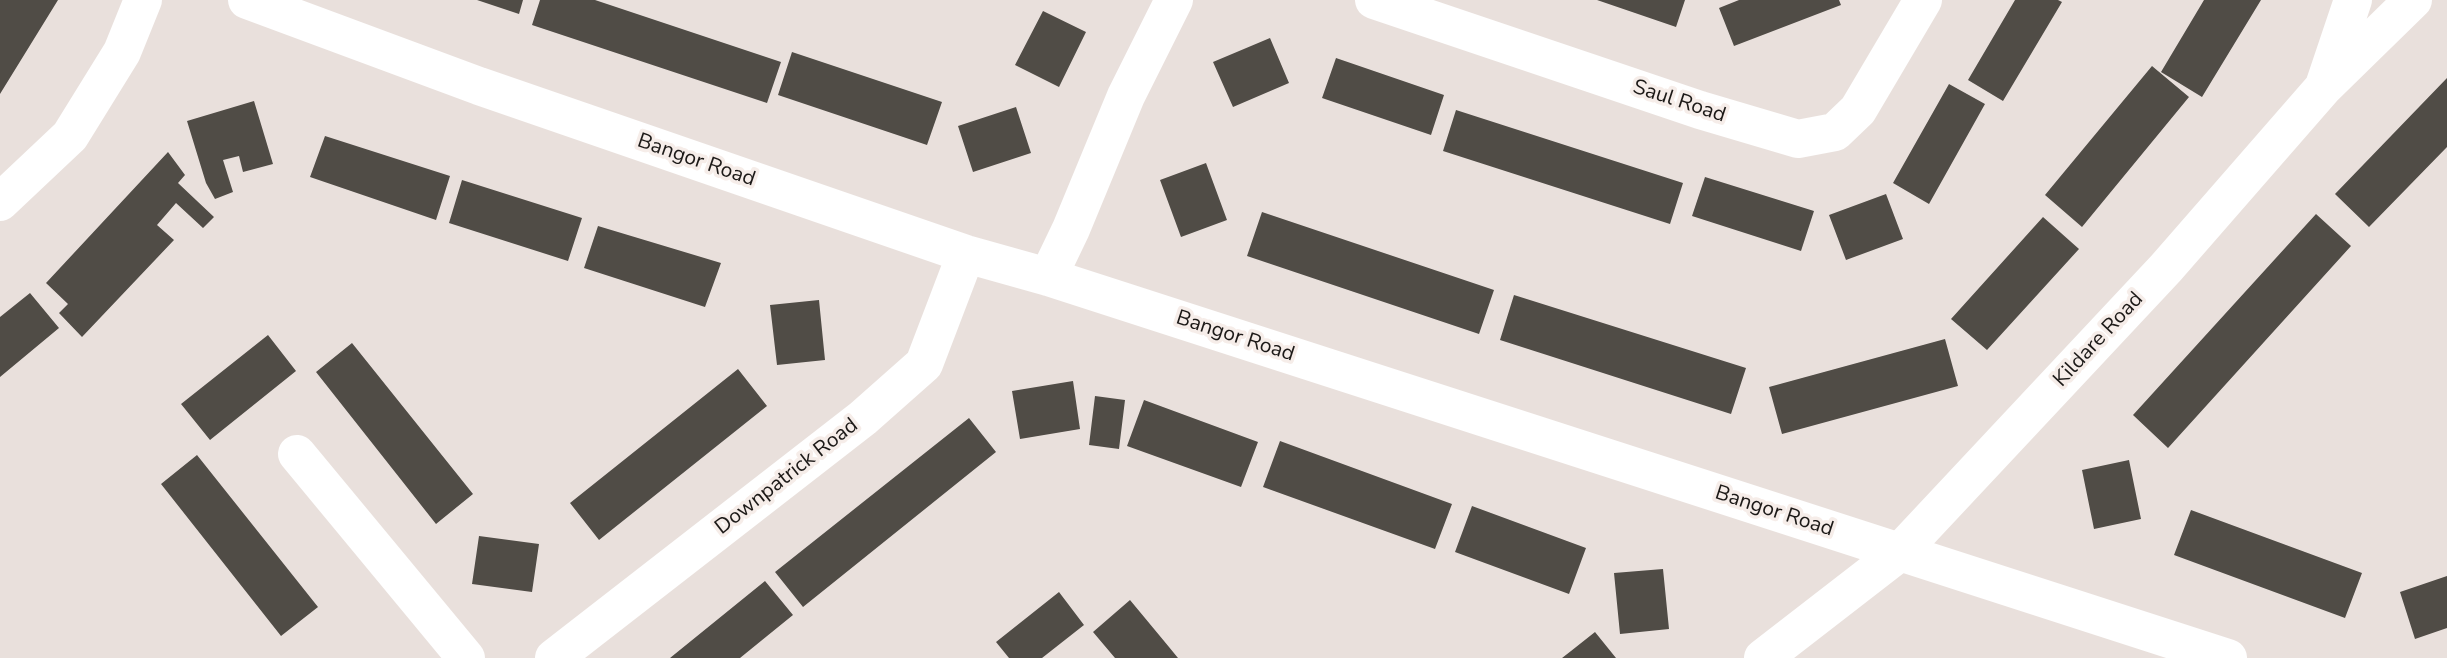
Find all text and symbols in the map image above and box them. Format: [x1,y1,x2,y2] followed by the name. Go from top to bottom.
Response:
[1629,75,1729,129] street label: Saul Road
[634,129,758,193] street label: Bangor Road
[2049,287,2149,393] street label: Kildare Road
[1173,306,1297,368] street label: Bangor Road
[711,413,863,541] street label: Downpatrick Road
[1712,481,1836,543] street label: Bangor Road

